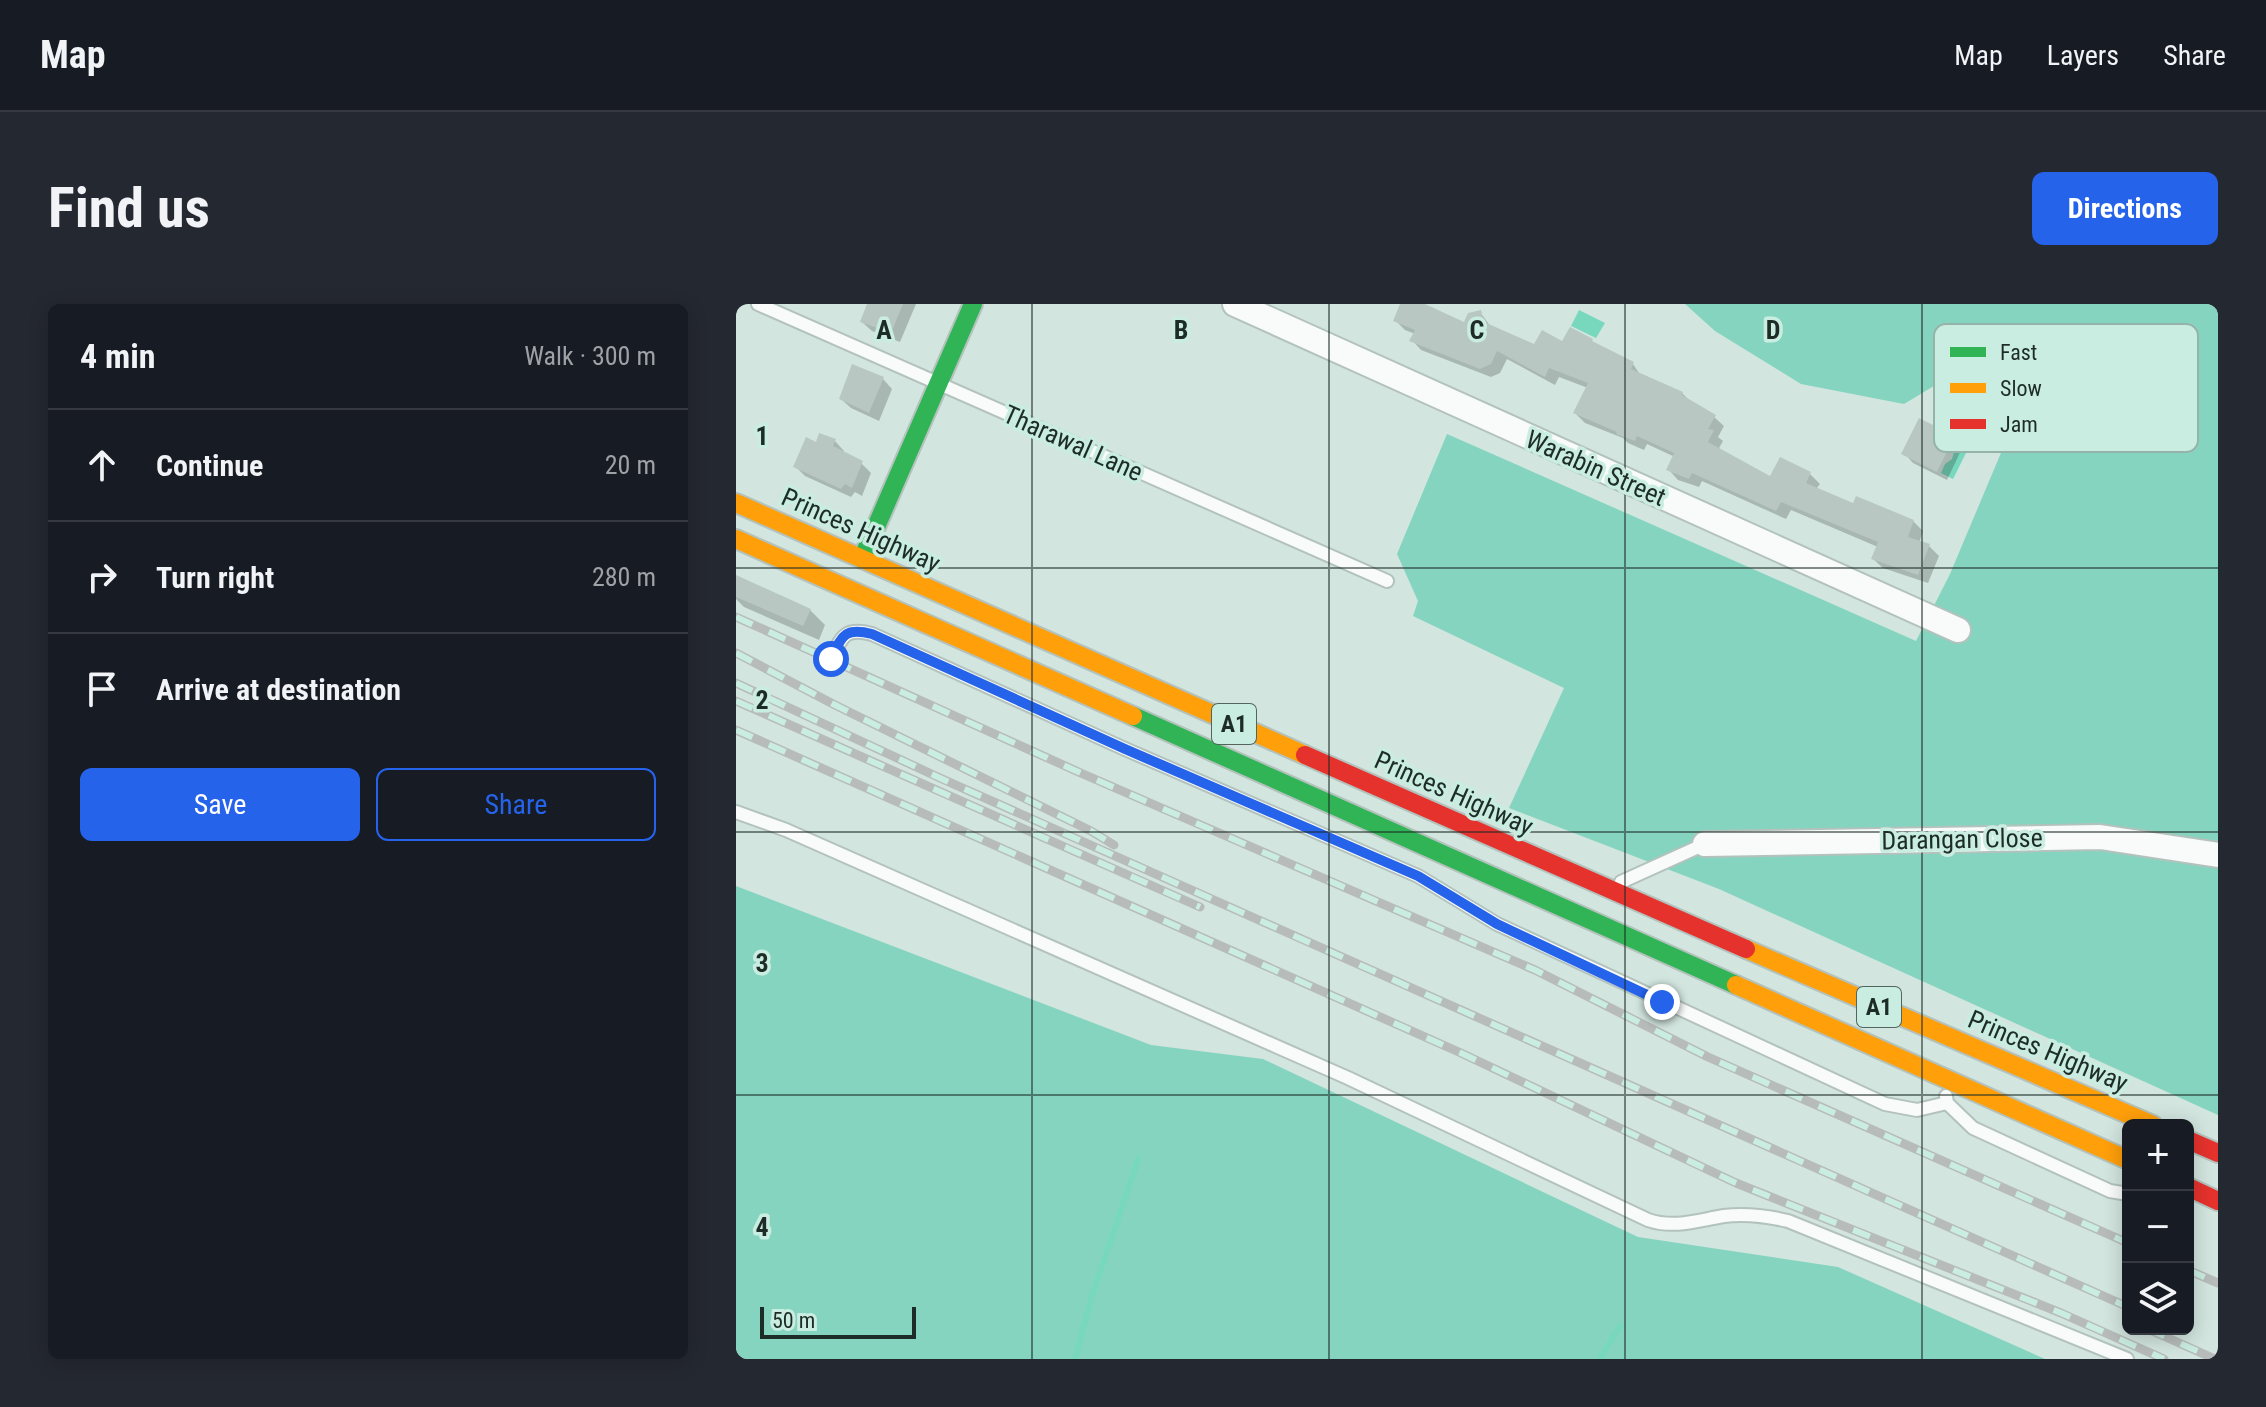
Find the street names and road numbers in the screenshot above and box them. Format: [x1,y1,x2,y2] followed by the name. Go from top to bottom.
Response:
[999,399,1147,487] street label: Tharawal Lane
[1521,424,1671,512] street label: Warabin Street
[777,482,945,578] street label: Princes Highway
[1212,704,1256,744] road number: A1
[1370,745,1538,841] street label: Princes Highway
[1881,823,2043,855] street label: Darangan Close
[1857,987,1901,1027] road number: A1
[1964,1004,2132,1098] street label: Princes Highway

